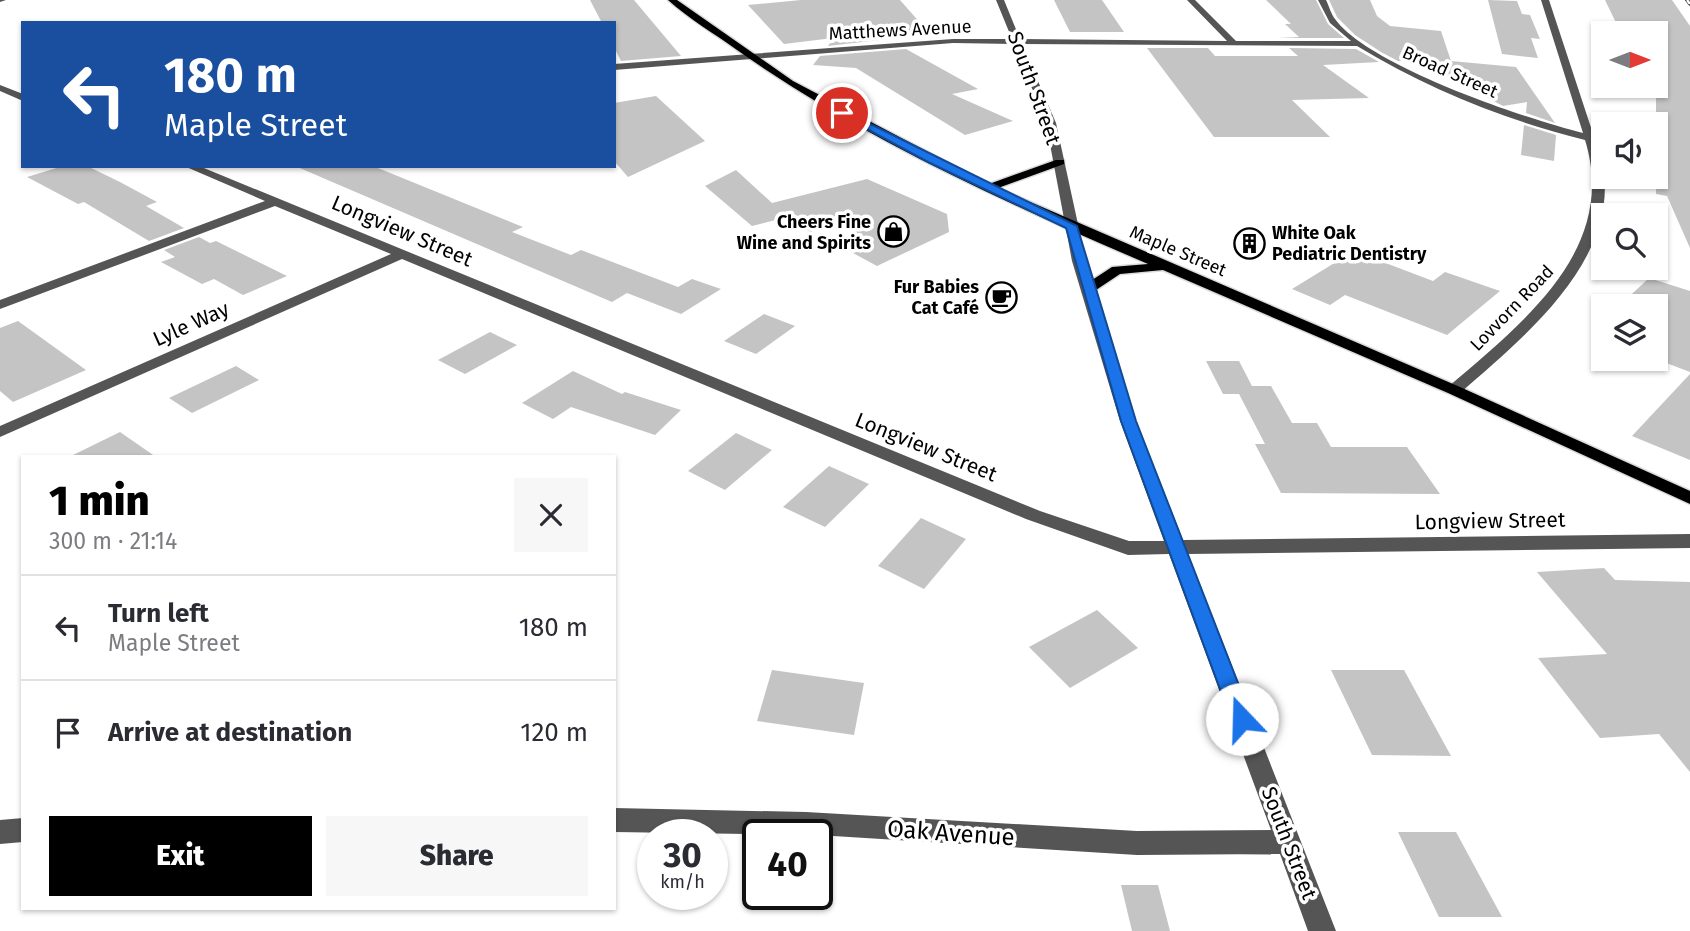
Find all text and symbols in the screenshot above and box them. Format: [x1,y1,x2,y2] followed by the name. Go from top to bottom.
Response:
[828,15,972,45] street label: Matthews Avenue
[1591,21,1668,98] north arrow
[1591,21,1668,371] map controls
[1002,28,1067,148] street label: South Street
[1399,41,1501,103] street label: Broad Street
[164,46,297,105] text: 180 m
[49,49,140,140] icon: left
[812,83,872,143] pin
[823,94,861,132] icon: arrive
[164,106,347,144] text: Maple Street
[1591,112,1668,189] button: sound
[328,190,477,273] street label: Longview Street
[1591,203,1668,280] button: search
[737,211,871,254] place label: Cheers Fine Wine and Spirits
[877,215,911,249] shop icon: Cheers Fine Wine and Spirits
[1126,221,1230,281] street label: Maple Street
[1272,222,1427,265] place label: White Oak Pediatric Dentistry
[1232,226,1266,260] building icon: White Oak Pediatric Dentistry
[1466,260,1558,356] street label: Lovvorn Road
[894,276,979,319] place label: Fur Babies Cat Café
[985,280,1019,314] cafe icon: Fur Babies Cat Café
[1591,294,1668,371] button: layers
[149,295,234,352] street label: Lyle Way
[851,407,1001,487] street label: Longview Street
[49,476,150,526] text: 1 min
[514,478,588,552] button: close
[1414,507,1566,535] street label: Longview Street
[49,527,177,555] text: 300 m · 21:14
[108,598,209,629] text: Turn left
[49,609,87,647] icon: left
[519,612,588,643] text: 180 m
[108,629,240,657] text: Maple Street
[1205,682,1279,756] position arrow
[49,714,87,752] icon: arrive
[108,717,352,748] text: Arrive at destination
[520,717,588,748] text: 120 m
[1256,783,1322,903] street label: South Street
[886,815,1016,851] street label: Oak Avenue
[49,816,312,896] button: Exit
[326,816,588,896] button: Share
[742,819,833,910] speed limit sign: 40
[663,834,702,876] text: 30
[660,871,705,893] text: km/h

